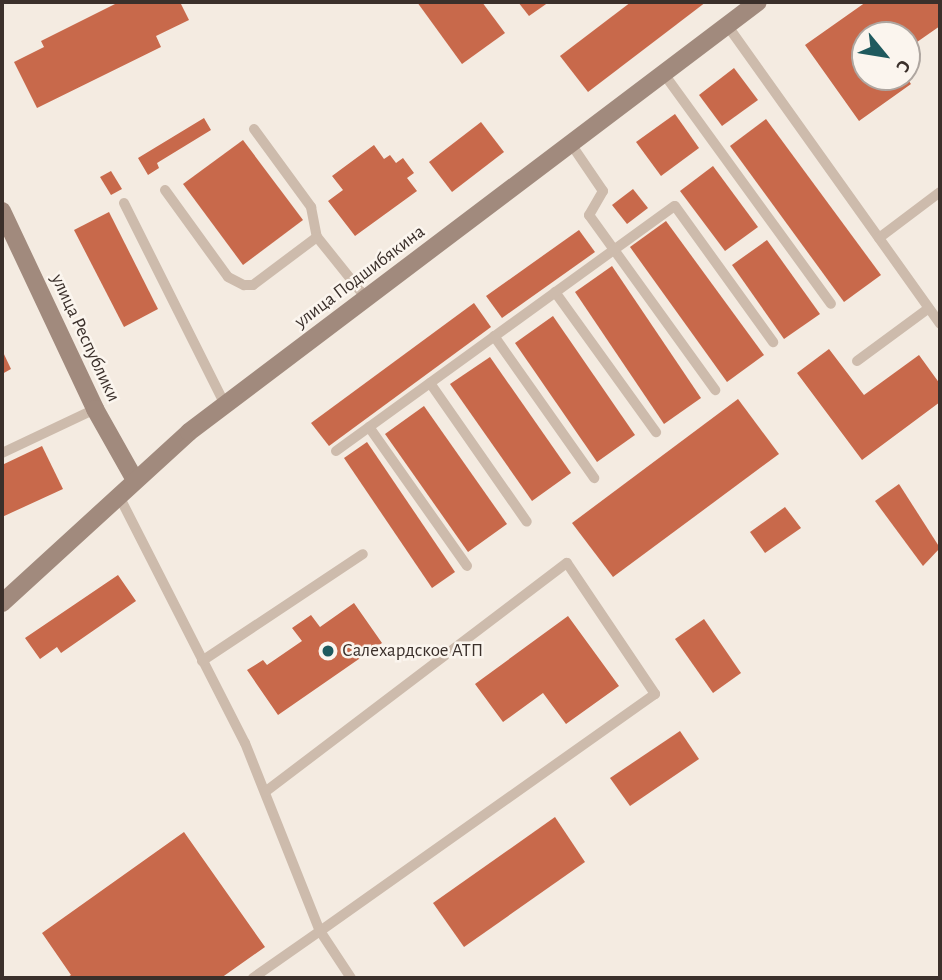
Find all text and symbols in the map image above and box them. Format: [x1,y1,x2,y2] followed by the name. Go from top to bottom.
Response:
[851,21,921,91] north arrow
[892,56,914,75] text: С
[290,221,430,333] street label: улица Подшибякина
[45,270,125,406] street label: улица Республики
[342,640,483,662] place label: Салехардское АТП
[320,643,336,659] marker: Салехардское АТП

